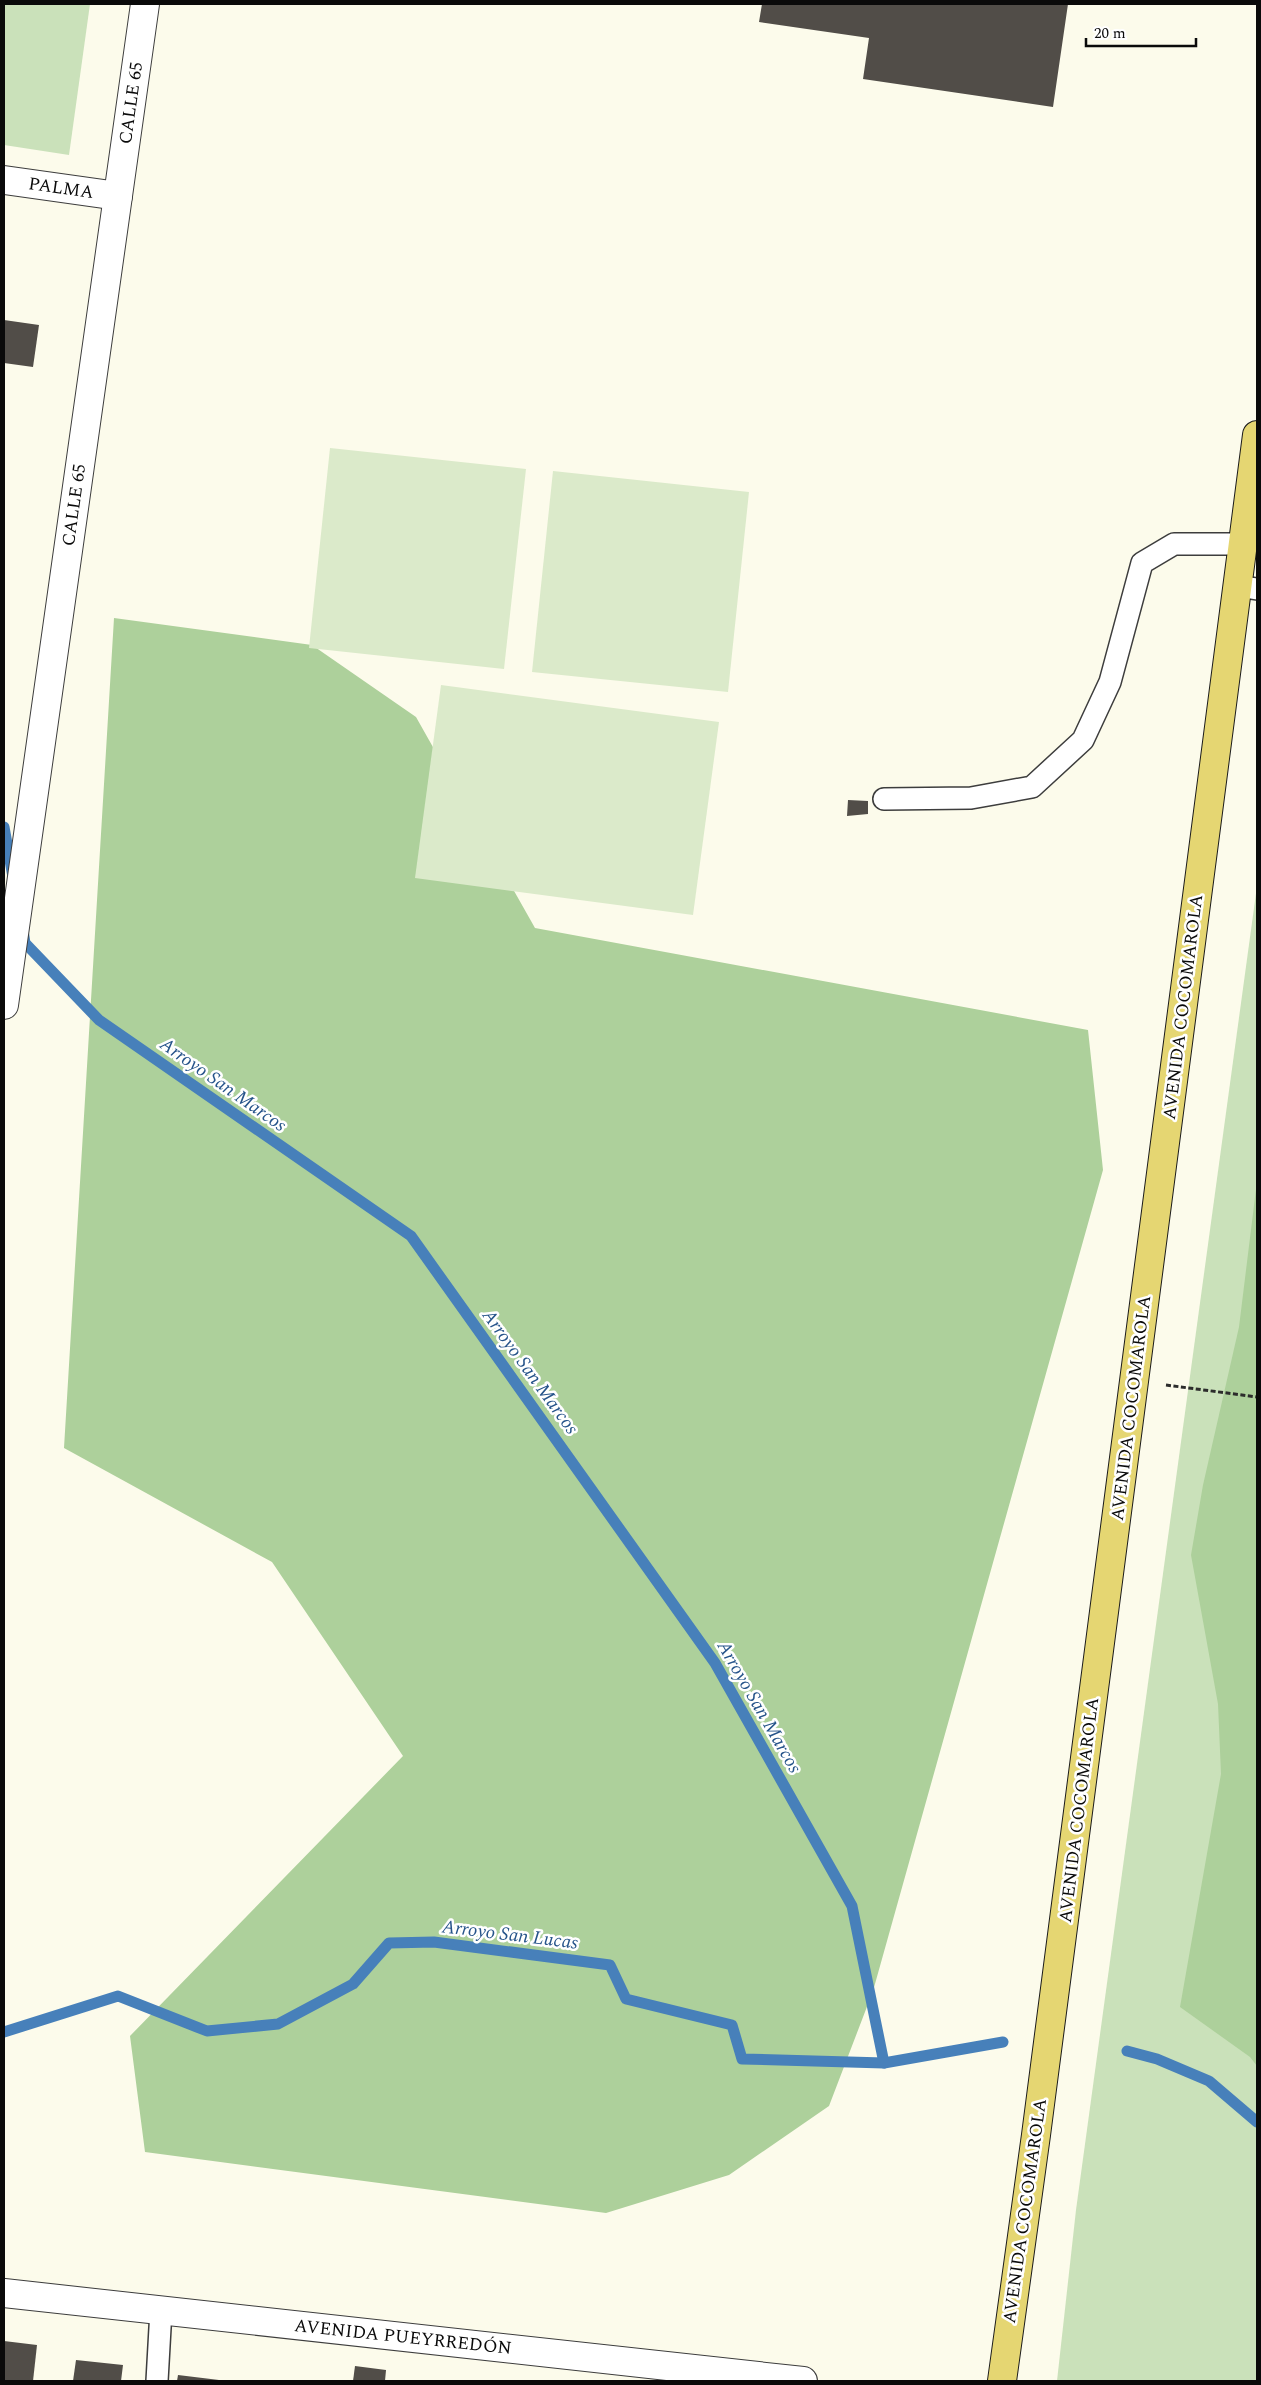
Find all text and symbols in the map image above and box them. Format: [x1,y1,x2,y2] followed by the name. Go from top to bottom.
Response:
[1086,15,1196,47] scale bar
[1094,22,1126,45] text: 20 m
[112,60,150,146] street label: CALLE 65
[27,170,95,206] street label: PALMA
[55,462,93,548] street label: CALLE 65
[1156,893,1210,1121] street label: AVENIDA COCOMAROLA
[153,1030,293,1140] water label: Arroyo San Marcos
[1104,1294,1158,1522] street label: AVENIDA COCOMAROLA
[474,1302,586,1441] water label: Arroyo San Marcos
[709,1634,809,1779] water label: Arroyo San Marcos
[1052,1696,1106,1924] street label: AVENIDA COCOMAROLA
[439,1912,580,1958] water label: Arroyo San Lucas
[996,2097,1054,2325] street label: AVENIDA COCOMAROLA
[293,2312,513,2362] street label: AVENIDA PUEYRREDÓN

